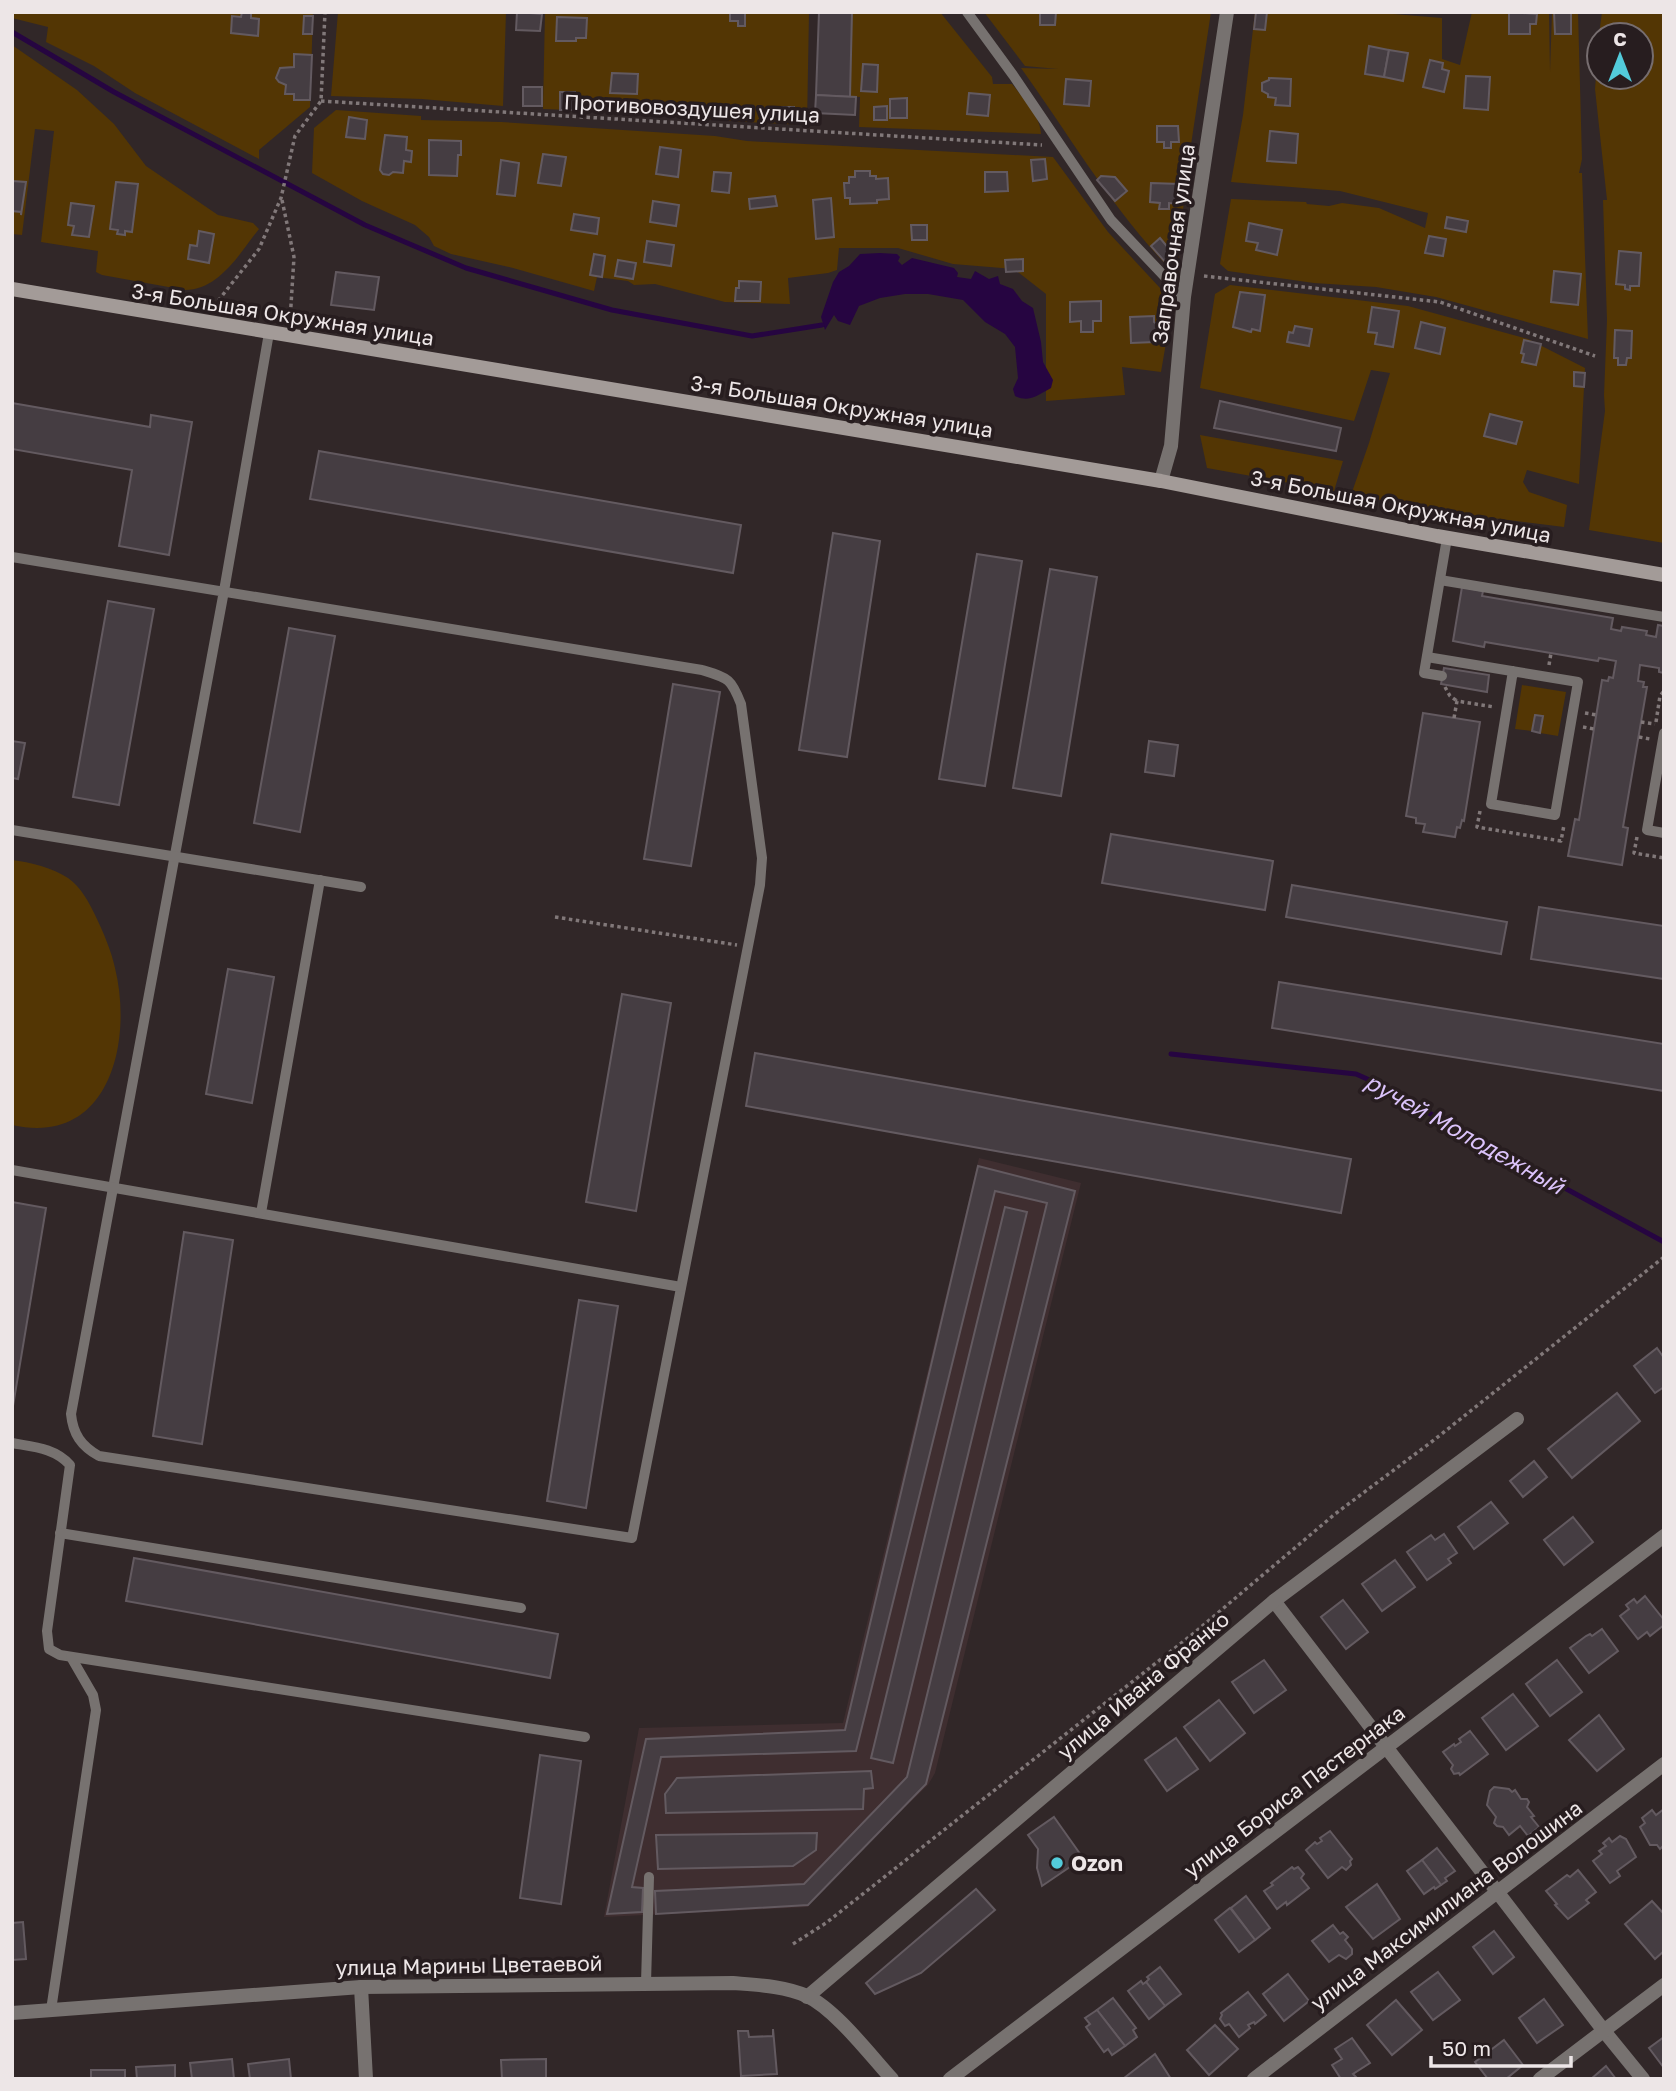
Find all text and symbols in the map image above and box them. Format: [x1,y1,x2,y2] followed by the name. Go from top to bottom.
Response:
[1585,21,1655,91] north arrow
[1613,27,1627,50] text: С
[563,88,821,128] street label: Противовоздушея улица
[1146,142,1200,346] street label: Заправочная улица
[130,277,436,351] street label: 3-я Большая Окружная улица
[689,369,995,443] street label: 3-я Большая Окружная улица
[1249,464,1553,548] street label: 3-я Большая Окружная улица
[1361,1067,1571,1200] water label: ручей Молодежный
[1052,1606,1234,1764] street label: улица Ивана Франко
[1178,1699,1410,1883] street label: улица Бориса Пастернака
[1305,1794,1587,2016] street label: улица Максимилиана Волошина
[1071,1850,1123,1876] place label: Ozon
[1049,1855,1065,1871] marker: Ozon
[335,1950,603,1980] street label: улица Марины Цветаевой
[1431,2024,1571,2068] scale bar
[1442,2035,1491,2061] text: 50 m

